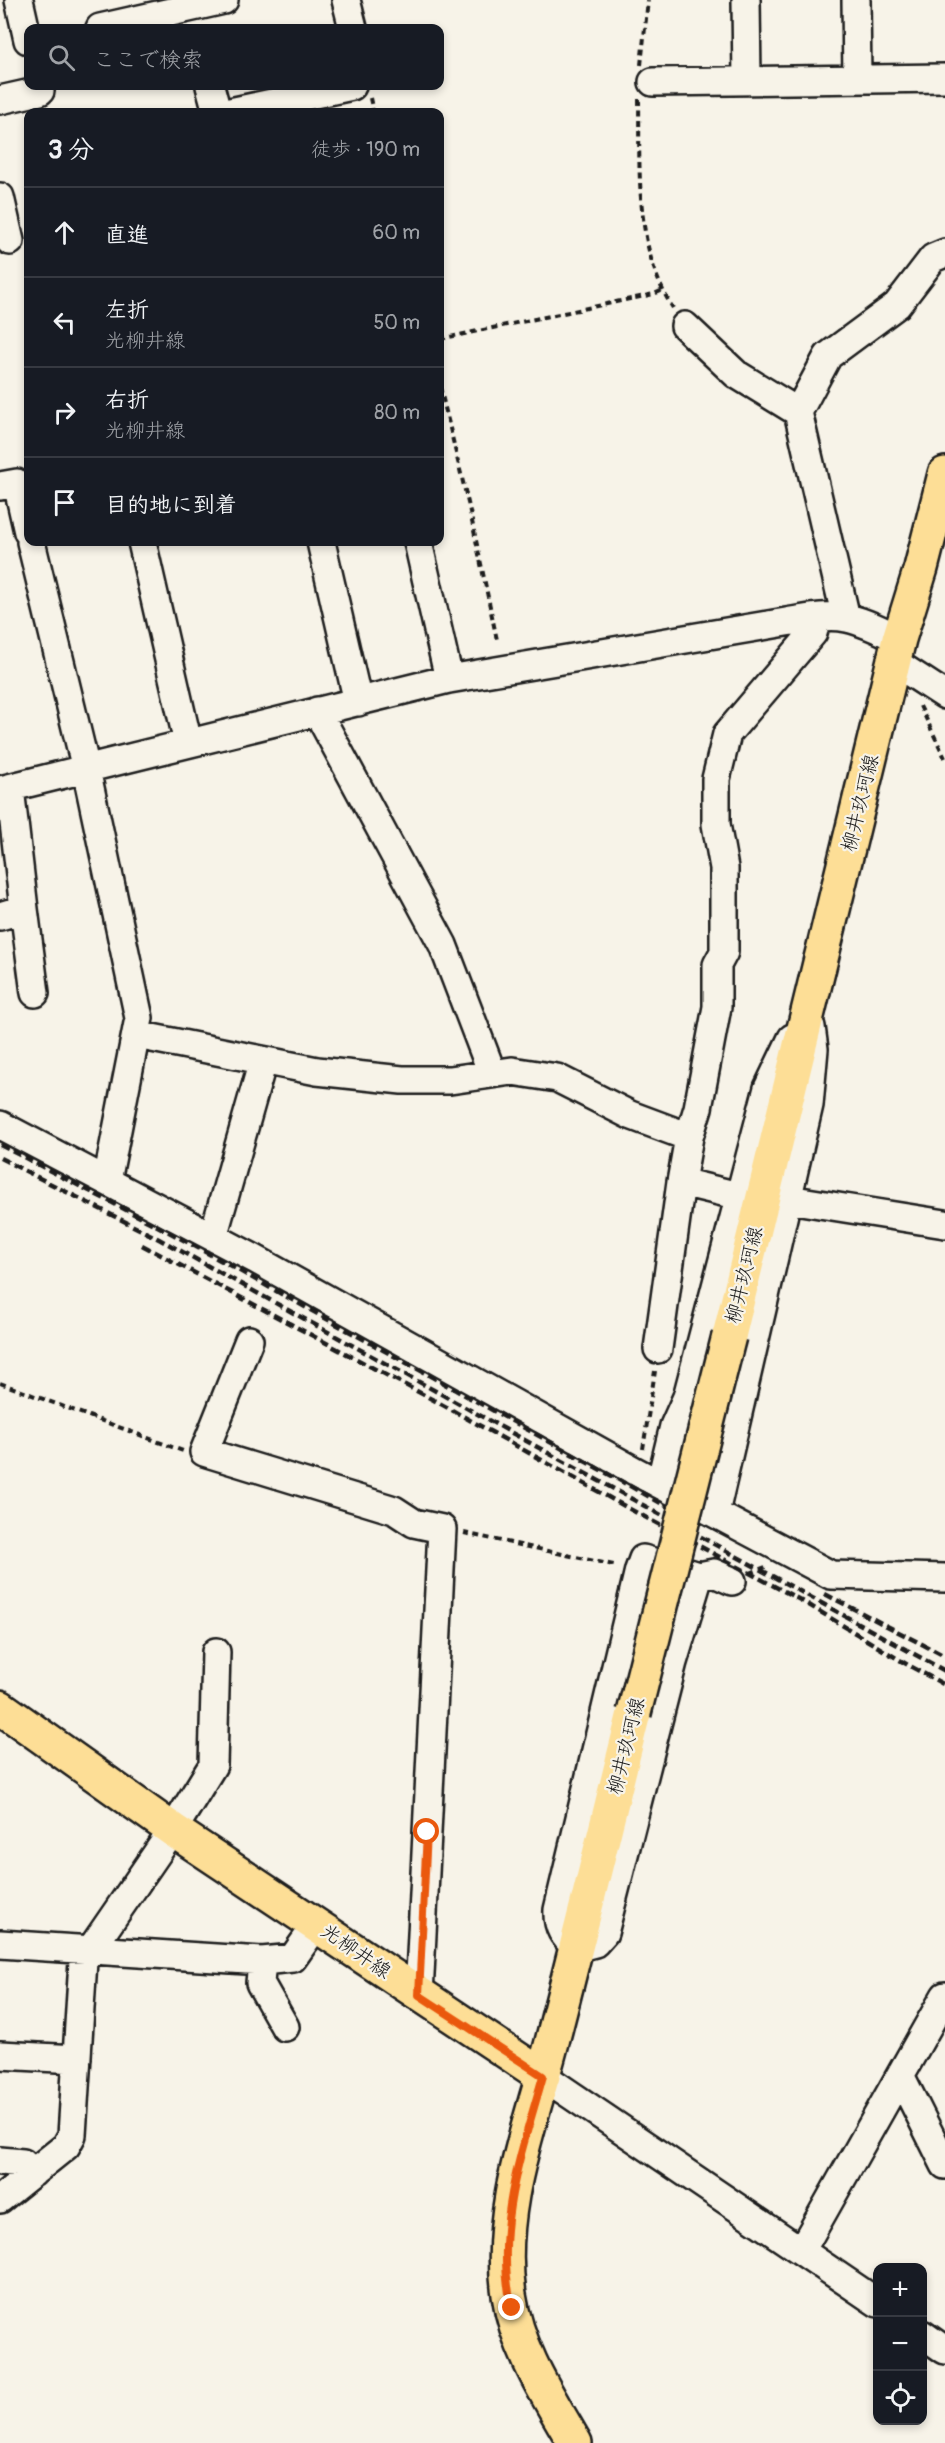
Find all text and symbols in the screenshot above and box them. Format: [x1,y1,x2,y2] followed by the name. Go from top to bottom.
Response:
[24,24,444,90] search box
[45,41,78,74] icon: search
[93,46,203,74] text: ここで検索
[48,134,94,166] text: 3 分
[311,137,420,162] text: 徒歩 · 190 m
[48,216,81,249] icon: ahead
[373,220,420,245] text: 60 m
[105,221,149,249] text: 直進
[105,296,149,324] text: 左折
[48,306,81,339] icon: left
[373,310,420,335] text: 50 m
[105,328,185,353] text: 光柳井線
[105,386,149,414] text: 右折
[48,396,81,429] icon: right
[374,400,420,425] text: 80 m
[105,418,185,443] text: 光柳井線
[48,486,81,519] icon: arrive
[105,491,237,519] text: 目的地に到着
[836,751,884,855] street label: 柳井玖珂線
[720,1223,768,1327] street label: 柳井玖珂線
[602,1694,650,1798] street label: 柳井玖珂線
[413,1818,439,1844] route start
[316,1918,396,1984] street label: 光柳井線
[873,2263,927,2425] map controls
[873,2263,927,2317] button: +
[498,2294,524,2320] route end
[873,2317,927,2371] button: −
[873,2371,927,2425] button: locate

